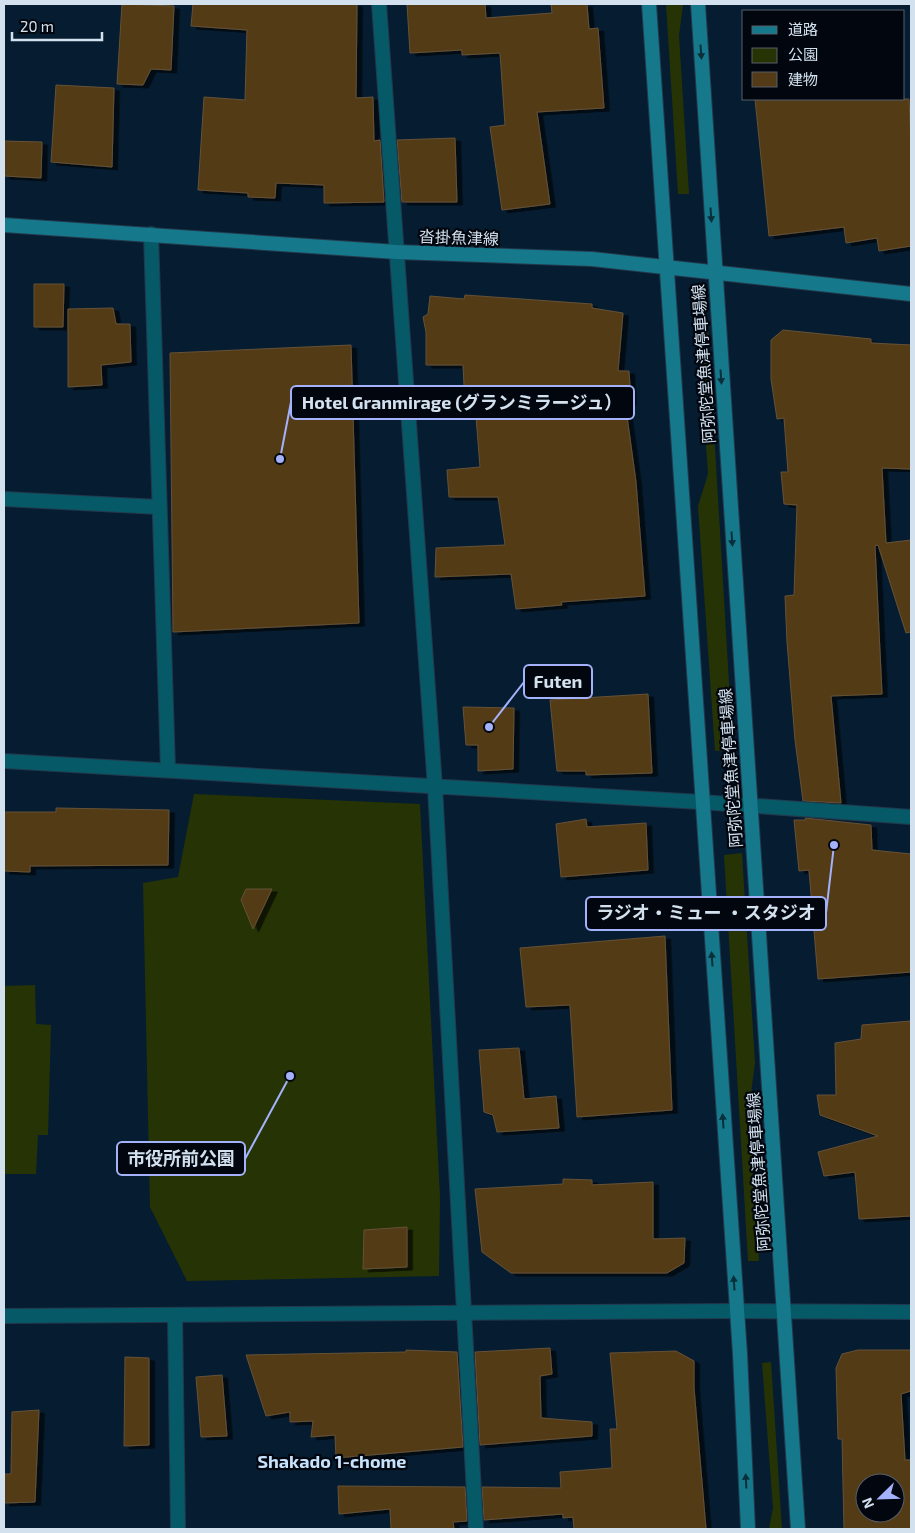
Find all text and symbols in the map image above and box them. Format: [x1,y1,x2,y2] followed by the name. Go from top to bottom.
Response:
[12,10,102,42] scale bar
[742,10,905,100] legend
[20,17,54,35] text: 20 m
[788,20,818,38] text: 道路
[697,45,705,61] one-way arrow
[788,45,818,63] text: 公園
[788,70,818,88] text: 建物
[707,207,715,223] one-way arrow
[419,226,499,248] street label: 沓掛魚津線
[688,284,718,444] street label: 阿弥陀堂魚津停車場線
[718,369,726,385] one-way arrow
[291,386,634,419] callout: Hotel Granmirage (グランミラージュ）
[302,391,622,413] text: Hotel Granmirage (グランミラージュ）
[729,531,737,547] one-way arrow
[524,665,592,698] callout: Futen
[534,670,582,692] text: Futen
[715,688,745,848] street label: 阿弥陀堂魚津停車場線
[586,897,826,930] callout: ラジオ・ミュー ・スタジオ
[596,901,816,923] text: ラジオ・ミュー ・スタジオ
[707,951,715,967] one-way arrow
[743,1092,773,1252] street label: 阿弥陀堂魚津停車場線
[719,1113,727,1129] one-way arrow
[117,1142,245,1175] callout: 市役所前公園
[127,1147,235,1169] text: 市役所前公園
[730,1275,738,1291] one-way arrow
[257,1450,407,1472] district label: Shakado 1-chome
[741,1472,749,1488] one-way arrow
[855,1473,905,1523] north arrow
[858,1495,877,1511] text: N

